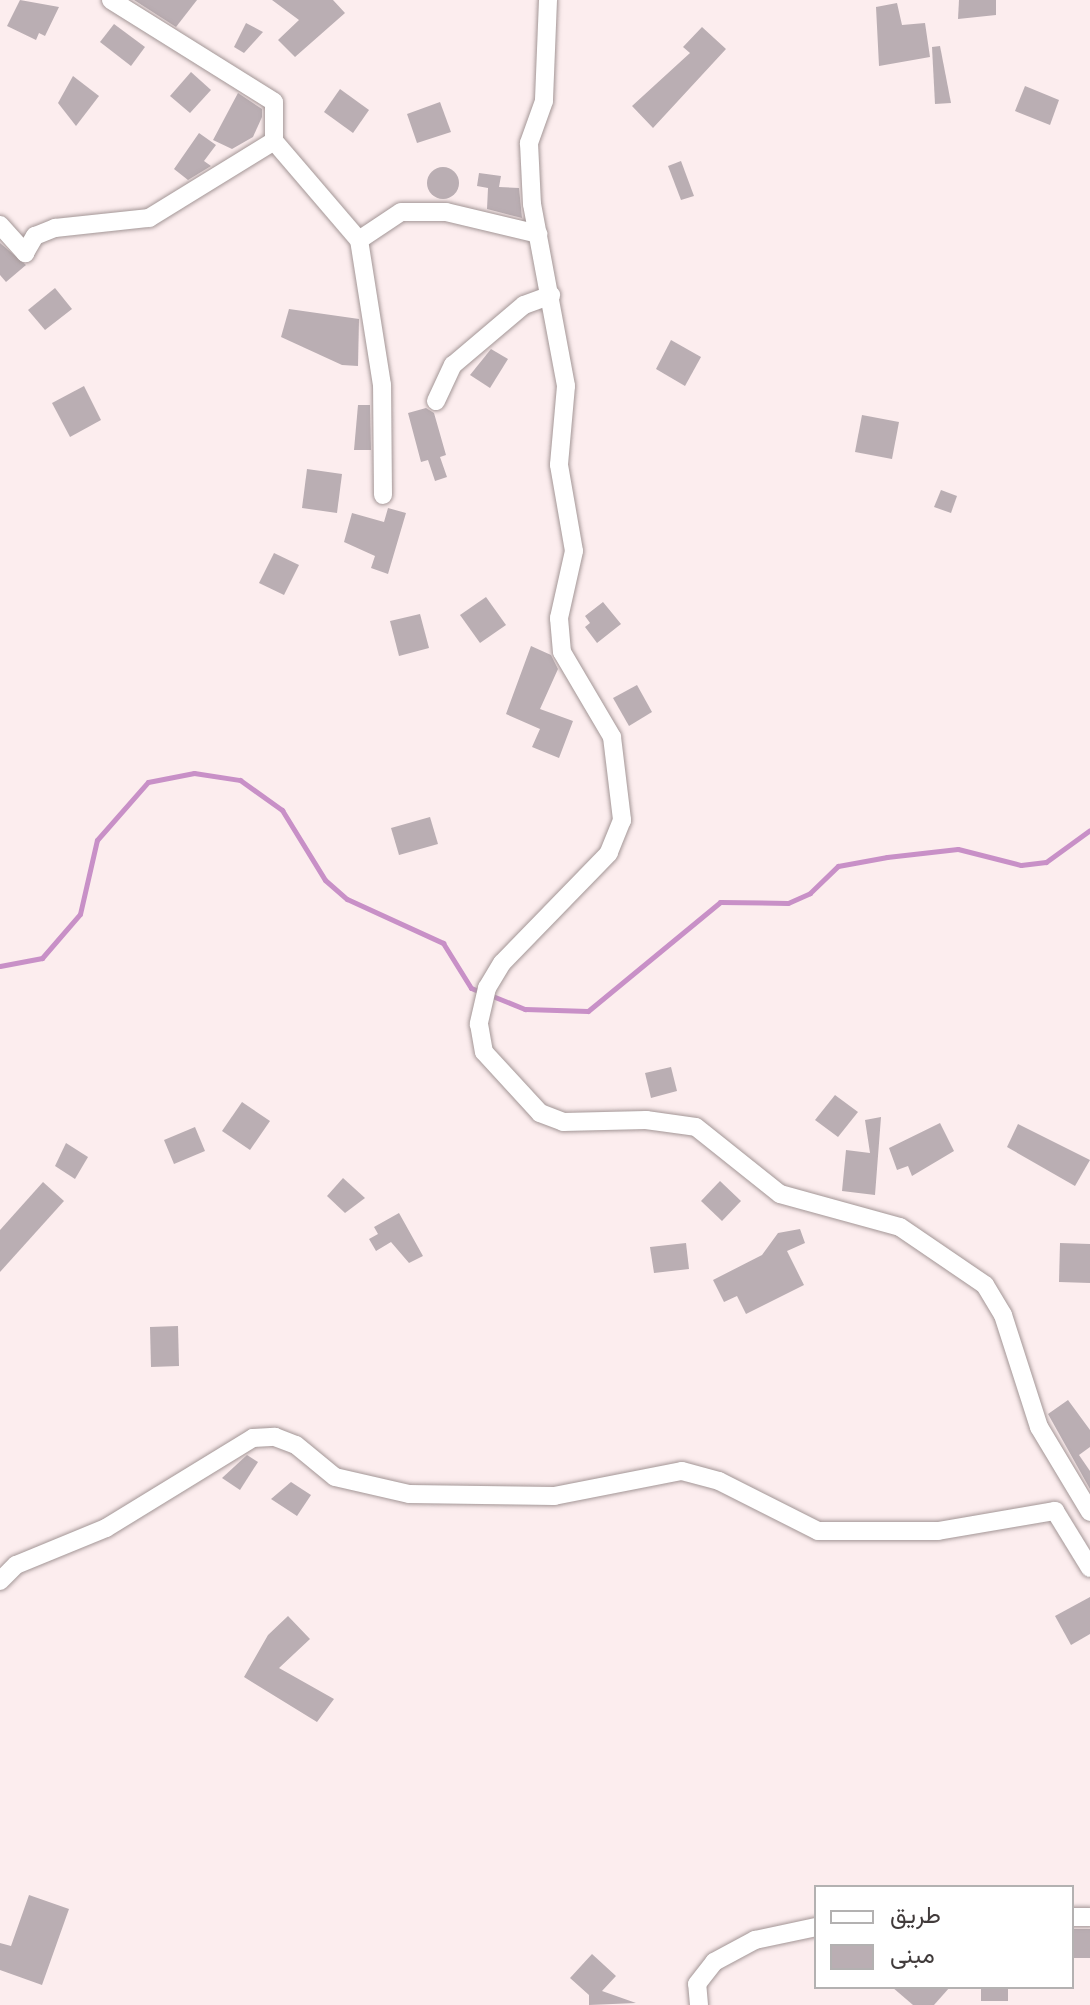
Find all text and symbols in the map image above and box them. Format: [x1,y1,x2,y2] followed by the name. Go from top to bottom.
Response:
[814,1885,1074,1989] legend
[890,1899,941,1930] text: طريق
[890,1939,935,1970] text: مبنى

